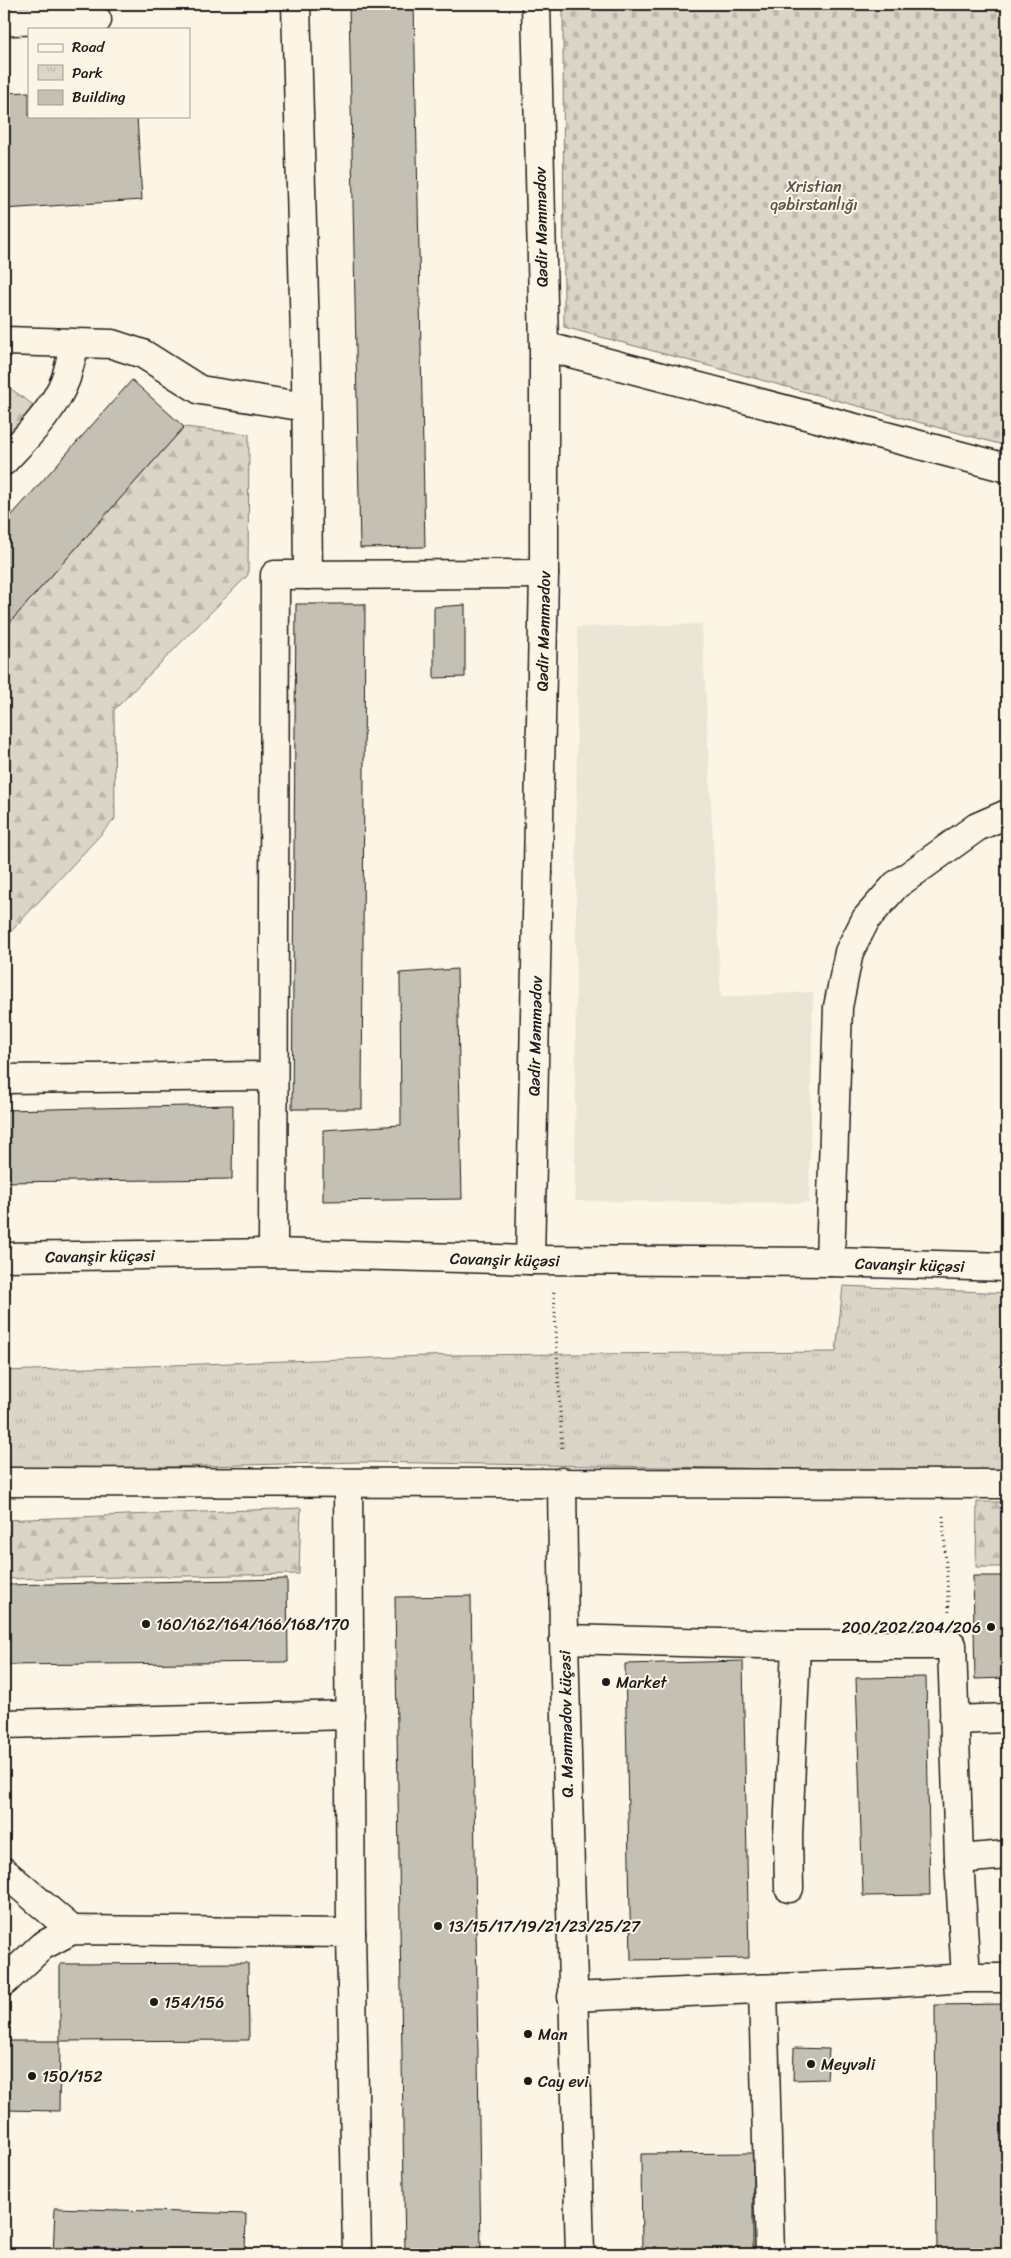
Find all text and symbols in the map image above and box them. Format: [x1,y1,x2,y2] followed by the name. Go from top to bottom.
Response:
[28,28,190,118] legend
[72,34,105,60] text: Road
[72,60,103,86] text: Park
[72,84,126,110] text: Building
[525,166,557,287] street label: Qədir Məmmədov
[770,172,858,219] park label: Xristian qəbirstanlığı
[527,570,559,692] street label: Qədir Məmmədov
[519,975,550,1097] street label: Qədir Məmmədov
[45,1240,156,1271] street label: Cavanşir küçəsi
[450,1243,560,1275] street label: Cavanşir küçəsi
[855,1248,966,1280] street label: Cavanşir küçəsi
[156,1610,350,1639] place label: 160/162/164/166/168/170
[841,1613,981,1642] place label: 200/202/204/206
[140,1618,152,1630] marker: 160/162/164/166/168/170
[985,1621,997,1633] marker: 200/202/204/206
[550,1650,582,1798] street label: Q. Məmmədov küçəsi
[616,1668,667,1697] place label: Market
[600,1676,612,1688] marker: Market
[448,1912,641,1941] place label: 13/15/17/19/21/23/25/27
[432,1920,444,1932] marker: 13/15/17/19/21/23/25/27
[164,1988,224,2017] place label: 154/156
[148,1996,160,2008] marker: 154/156
[538,2020,568,2049] place label: Man
[522,2028,534,2040] marker: Man
[821,2050,876,2079] place label: Meyvəli
[805,2058,817,2070] marker: Meyvəli
[42,2062,103,2091] place label: 150/152
[538,2067,589,2096] place label: Cay evi
[26,2070,38,2082] marker: 150/152
[522,2075,534,2087] marker: Cay evi

